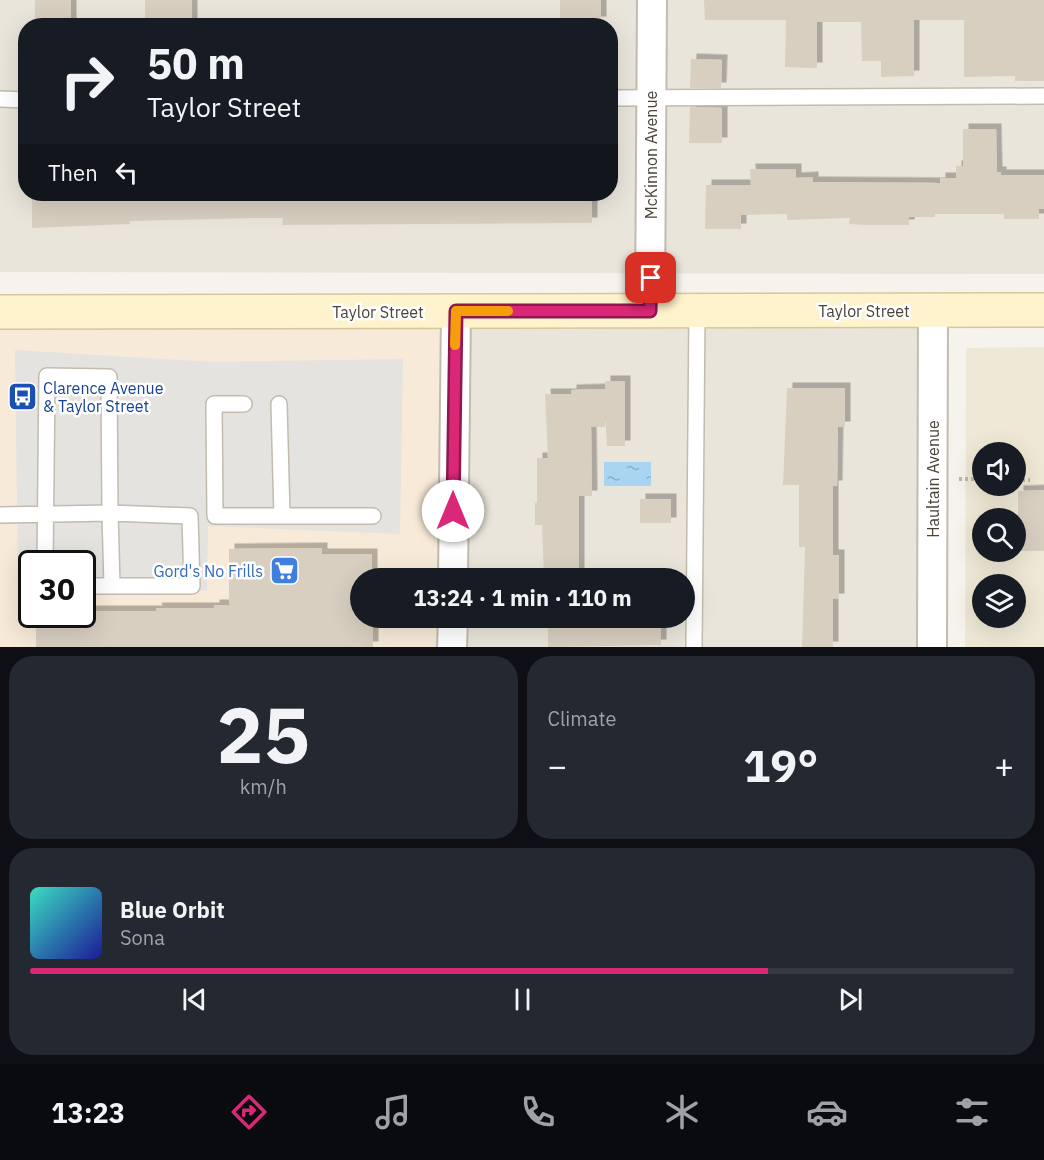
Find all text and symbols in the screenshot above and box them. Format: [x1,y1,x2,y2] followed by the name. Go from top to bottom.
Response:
[147,36,245,91] text: 50 m
[48,42,126,120] icon: right
[147,89,301,124] text: Taylor Street
[641,90,661,219] street label: McKinnon Avenue
[110,156,143,189] icon: left
[48,158,98,187] text: Then
[625,252,676,303] pin
[634,261,667,294] icon: arrive
[818,301,910,321] street label: Taylor Street
[332,302,424,322] street label: Taylor Street
[43,378,164,416] place label: Clarence Avenue & Taylor Street
[6,381,38,413] bus stop icon: Clarence Avenue & Taylor Street
[923,420,943,538] street label: Haultain Avenue
[972,442,1026,628] map controls
[972,442,1026,496] button: sound
[421,479,485,543] position arrow
[972,508,1026,562] button: search
[18,550,96,628] speed limit sign: 30
[268,555,300,587] supermarket icon: Gord's No Frills
[153,561,263,581] place label: Gord's No Frills
[972,574,1026,628] button: layers
[413,583,632,612] text: 13:24 · 1 min · 110 m
[216,683,310,784] text: 25
[548,705,616,732] text: Climate
[743,736,818,794] text: 19°
[548,744,567,787] text: −
[994,744,1014,787] text: +
[240,773,287,800] text: km/h
[120,895,225,924] text: Blue Orbit
[120,924,165,951] text: Sona
[178,983,211,1016] icon: previous
[506,983,539,1016] icon: pause
[834,983,867,1016] icon: next
[228,1091,270,1133] icon: directions
[372,1091,414,1133] icon: music
[517,1091,559,1133] icon: phone
[661,1091,703,1133] icon: climate
[806,1091,848,1133] icon: car
[951,1091,993,1133] icon: filters
[51,1095,125,1130] text: 13:23

